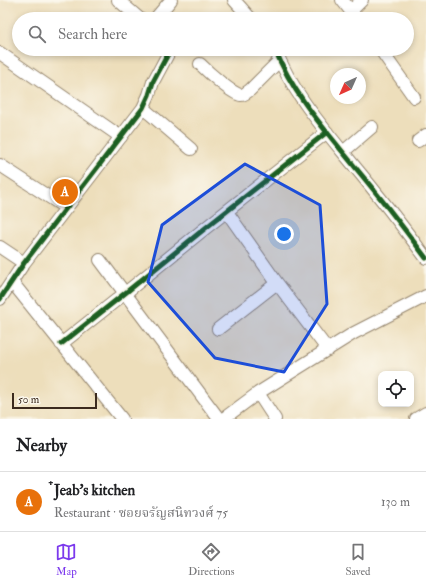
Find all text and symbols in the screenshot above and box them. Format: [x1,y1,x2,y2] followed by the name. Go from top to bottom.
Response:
[12,12,414,56] search box
[26,23,48,45] icon: search
[58,25,127,44] text: Search here
[330,68,366,104] north arrow
[52,177,78,207] pin: A
[274,224,294,244] your location
[378,371,414,407] map controls
[378,371,414,407] button: locate
[12,391,97,410] scale bar
[18,393,39,406] text: 50 m
[16,435,67,456] text: Nearby
[54,481,135,500] text: ๋Jeab's kitchen
[25,494,33,510] text: A
[381,494,410,510] text: 130 m
[54,505,228,521] text: Restaurant · ซอยจรัญสนิทวงศ์ 75
[55,541,77,578] tab: Map
[188,541,235,578] tab: Directions
[345,541,371,578] tab: Saved

